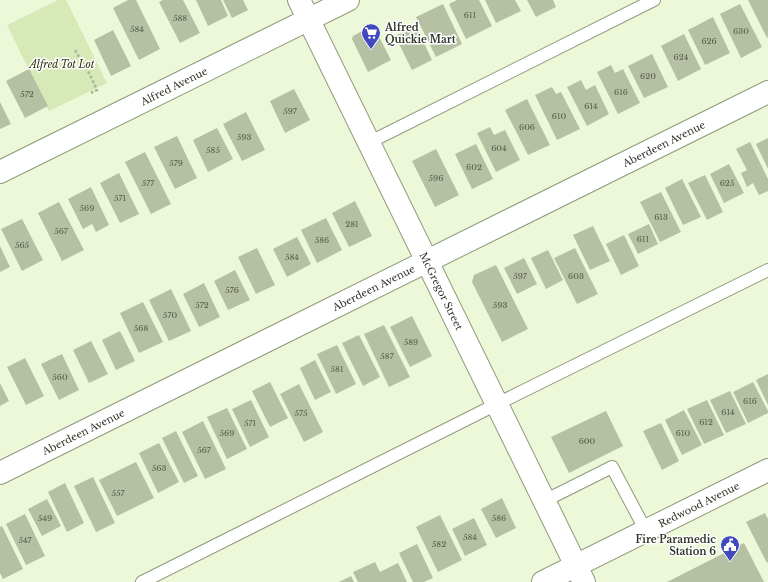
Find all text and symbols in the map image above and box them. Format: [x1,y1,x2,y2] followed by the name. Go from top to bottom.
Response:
[464,10,477,20] house number: 611
[173,13,187,23] house number: 588
[384,21,456,46] place label: Alfred Quickie Mart
[360,22,382,50] supermarket icon: Alfred Quickie Mart
[130,24,144,34] house number: 584
[733,26,749,36] house number: 630
[701,36,717,46] house number: 626
[674,52,689,62] house number: 624
[28,58,95,71] park label: Alfred Tot Lot
[137,64,210,108] street label: Alfred Avenue
[640,71,656,81] house number: 620
[614,87,628,97] house number: 616
[20,89,34,99] house number: 572
[584,101,598,111] house number: 614
[283,106,298,116] house number: 597
[552,111,566,121] house number: 610
[620,118,707,170] street label: Aberdeen Avenue
[519,122,535,132] house number: 606
[237,132,251,142] house number: 593
[491,143,507,153] house number: 604
[206,145,220,155] house number: 585
[169,158,183,168] house number: 579
[466,162,482,172] house number: 602
[429,173,443,183] house number: 596
[142,178,155,188] house number: 577
[720,178,735,188] house number: 625
[114,193,126,203] house number: 571
[80,203,94,213] house number: 569
[654,212,668,222] house number: 613
[345,219,359,229] house number: 281
[54,226,69,236] house number: 567
[637,234,650,244] house number: 611
[315,235,329,245] house number: 586
[15,240,30,250] house number: 565
[417,250,466,332] street label: McGregor Street
[285,252,299,262] house number: 584
[329,262,417,314] street label: Aberdeen Avenue
[513,271,528,281] house number: 597
[568,271,584,281] house number: 603
[225,285,239,295] house number: 576
[195,300,209,310] house number: 572
[493,300,507,310] house number: 593
[163,310,177,320] house number: 570
[134,323,148,333] house number: 568
[404,337,418,347] house number: 589
[380,351,395,361] house number: 587
[331,364,344,374] house number: 581
[52,372,68,382] house number: 560
[743,396,757,406] house number: 616
[39,406,127,458] street label: Aberdeen Avenue
[721,407,735,417] house number: 614
[295,408,308,418] house number: 575
[699,417,713,427] house number: 612
[244,418,256,428] house number: 571
[220,428,234,438] house number: 569
[676,428,690,438] house number: 610
[579,436,596,446] house number: 600
[197,445,212,455] house number: 567
[152,463,166,473] house number: 563
[656,479,742,530] street label: Redwood Avenue
[111,488,126,498] house number: 557
[38,513,52,523] house number: 549
[492,513,506,523] house number: 586
[463,532,477,542] house number: 584
[635,533,716,558] place label: Fire Paramedic Station 6
[719,534,741,562] public building icon: Fire Paramedic Station 6
[18,535,33,545] house number: 547
[432,539,446,549] house number: 582

